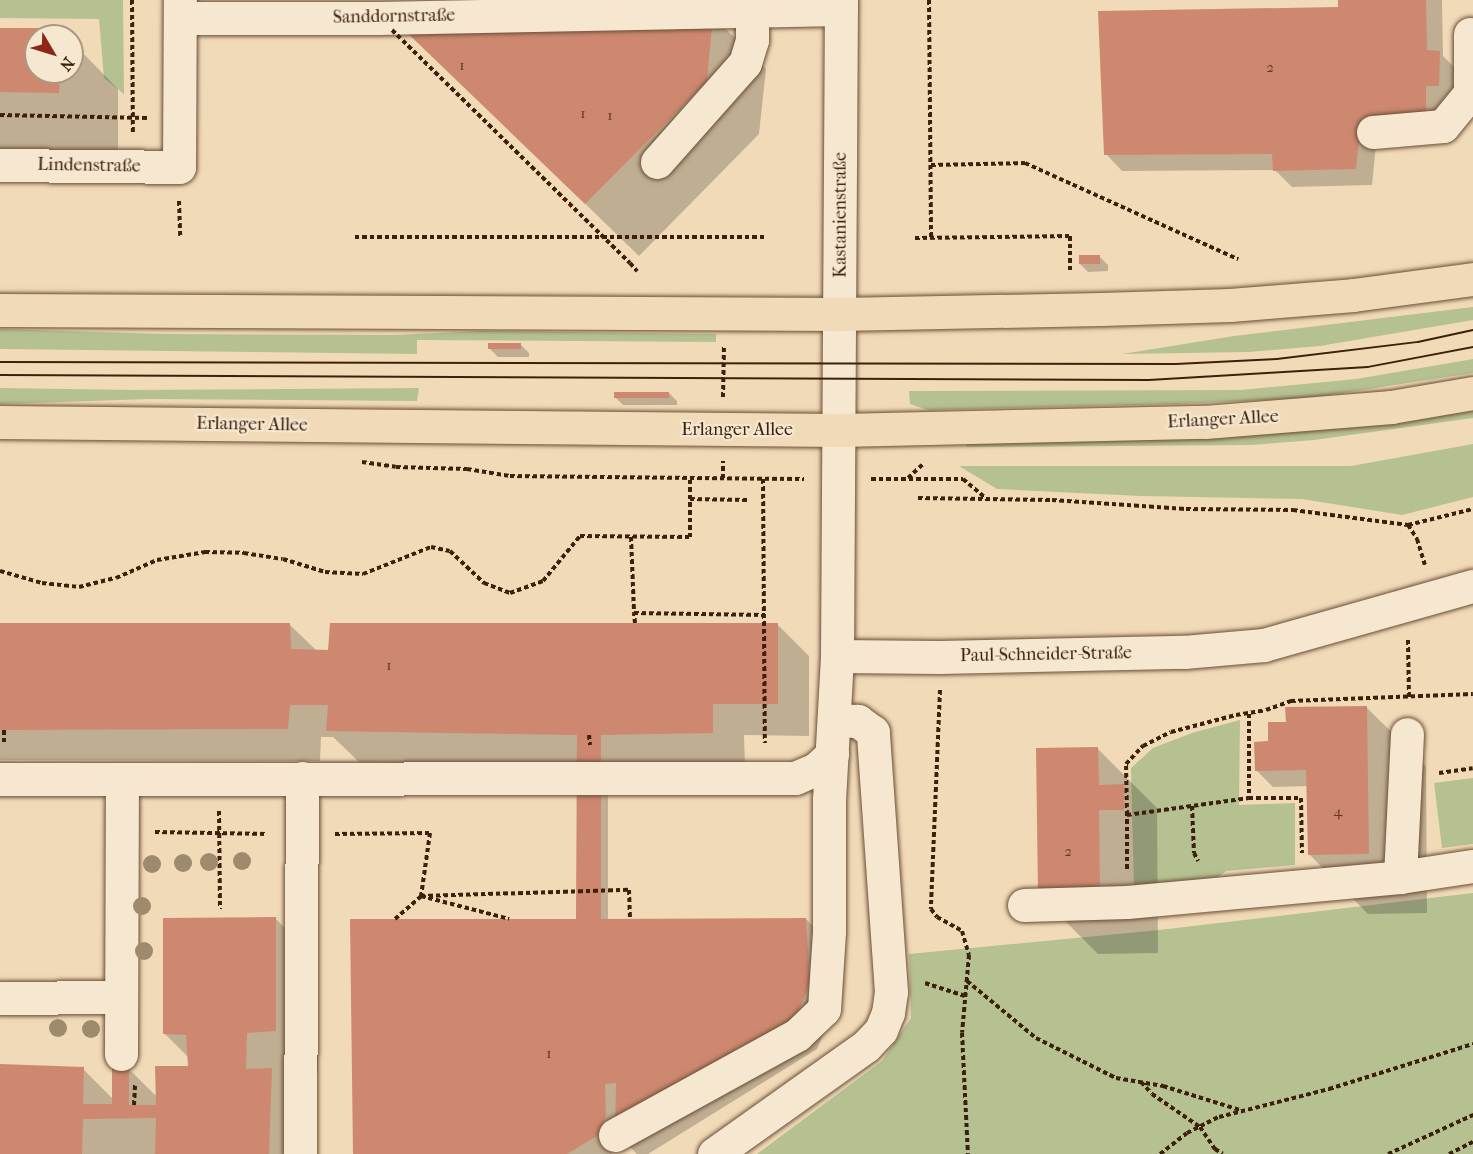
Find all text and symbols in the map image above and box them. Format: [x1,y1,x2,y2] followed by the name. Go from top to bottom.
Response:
[333,5,455,29] street label: Sanddornstraße
[24,24,84,84] north arrow
[56,54,78,75] text: N
[459,57,465,75] house number: 1
[1266,59,1274,77] house number: 2
[580,105,586,123] house number: 1
[607,107,613,125] house number: 1
[830,152,852,278] street label: Kastanienstraße
[37,154,141,178] street label: Lindenstraße
[1167,406,1279,434] street label: Erlanger Allee
[196,413,308,437] street label: Erlanger Allee
[681,419,793,441] street label: Erlanger Allee
[960,643,1132,667] street label: Paul-Schneider-Straße
[386,657,392,675] house number: 1
[1334,803,1342,821] house number: 4
[1064,843,1072,861] house number: 2
[546,1045,552,1063] house number: 1

